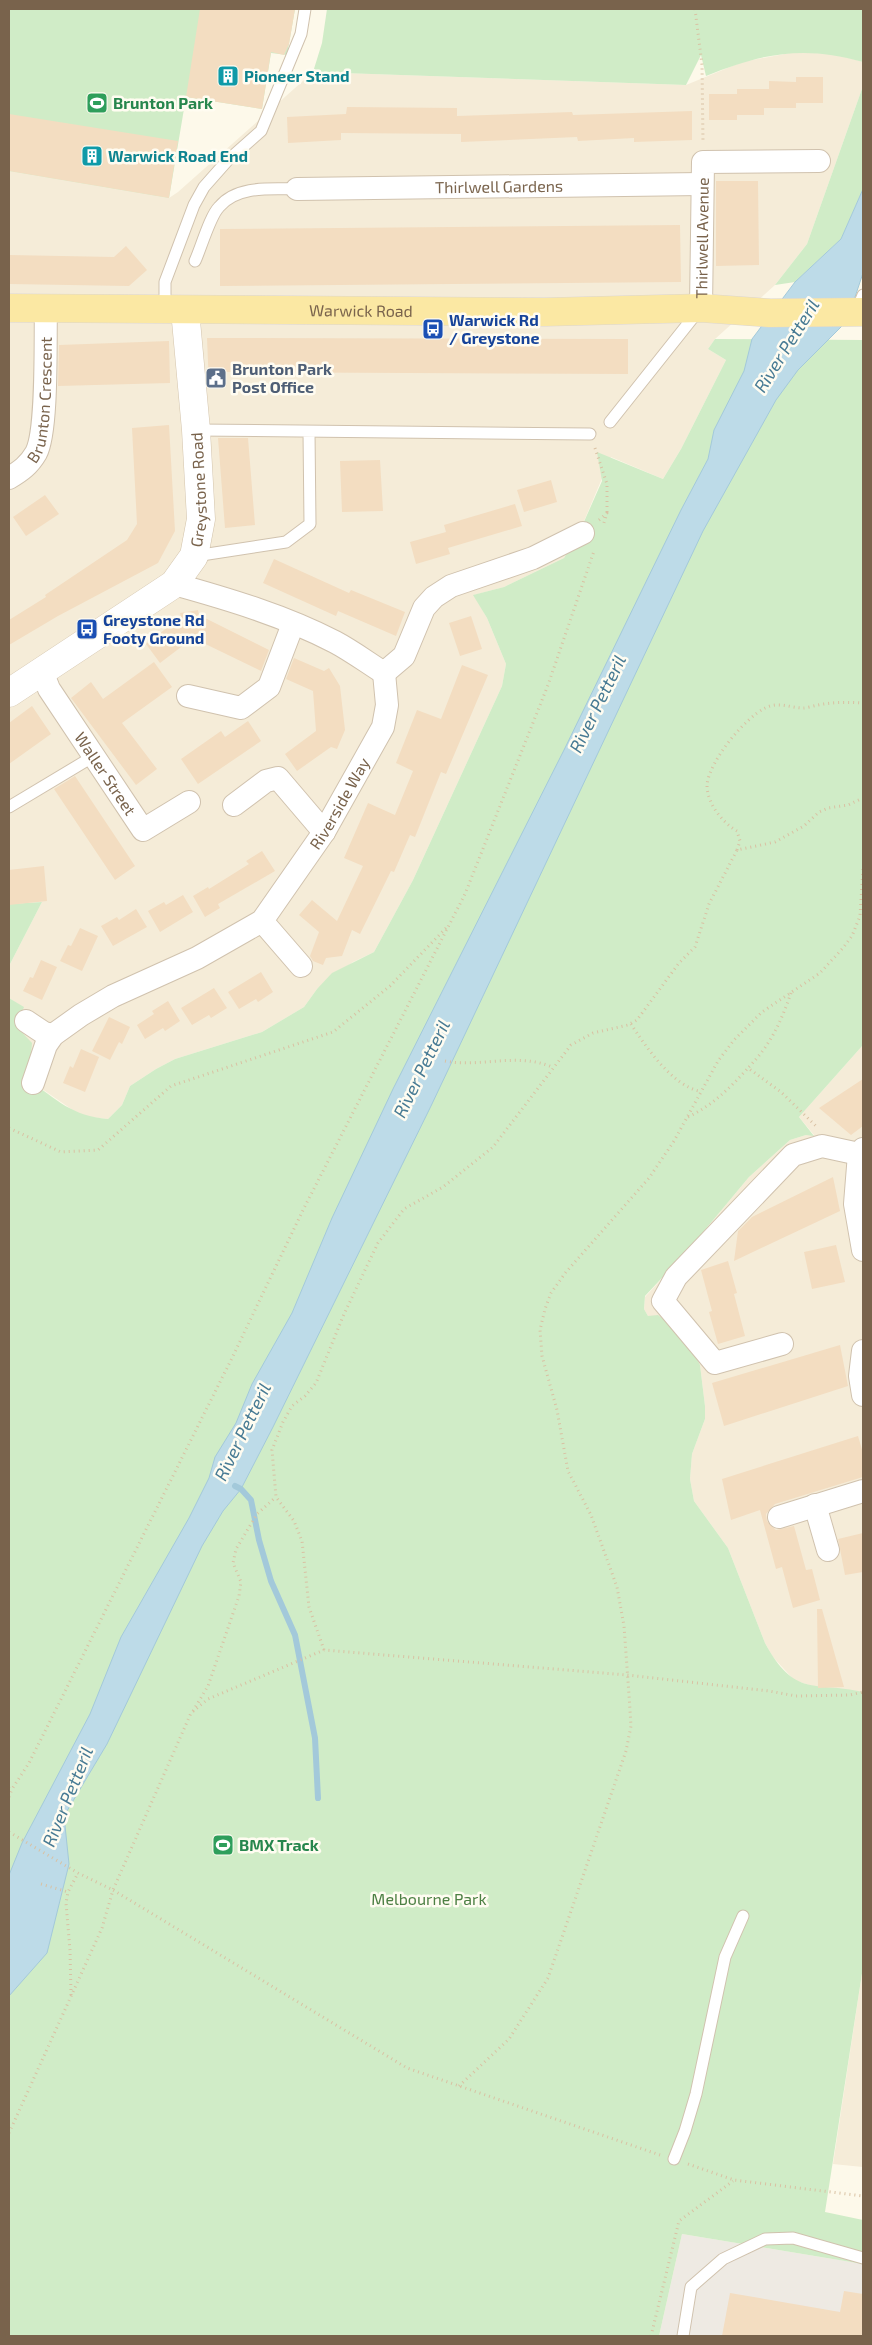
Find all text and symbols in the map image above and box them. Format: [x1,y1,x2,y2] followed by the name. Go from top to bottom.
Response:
[216,64,240,88] building icon: Pioneer Stand
[244,66,350,85] place label: Pioneer Stand
[85,91,109,115] sports icon: Brunton Park
[113,93,213,112] place label: Brunton Park
[80,144,104,168] building icon: Warwick Road End
[108,146,248,165] place label: Warwick Road End
[435,176,563,196] street label: Thirlwell Gardens
[691,177,712,299] street label: Thirlwell Avenue
[749,295,824,396] water label: River Petteril
[309,300,413,320] street label: Warwick Road
[449,310,539,348] place label: Warwick Rd / Greystone
[421,317,445,341] bus stop icon: Warwick Rd / Greystone
[22,337,55,466] street label: Brunton Crescent
[232,359,332,396] place label: Brunton Park Post Office
[204,366,228,390] public building icon: Brunton Park Post Office
[186,432,210,548] street label: Greystone Road
[103,610,204,648] place label: Greystone Rd Footy Ground
[75,617,99,641] bus stop icon: Greystone Rd Footy Ground
[564,651,630,756] water label: River Petteril
[71,728,140,819] street label: Waller Street
[305,753,373,853] street label: Riverside Way
[388,1016,454,1121] water label: River Petteril
[209,1379,275,1484] water label: River Petteril
[37,1743,97,1850] water label: River Petteril
[211,1833,235,1857] sports icon: BMX Track
[239,1835,319,1854] place label: BMX Track
[371,1889,487,1908] park label: Melbourne Park

